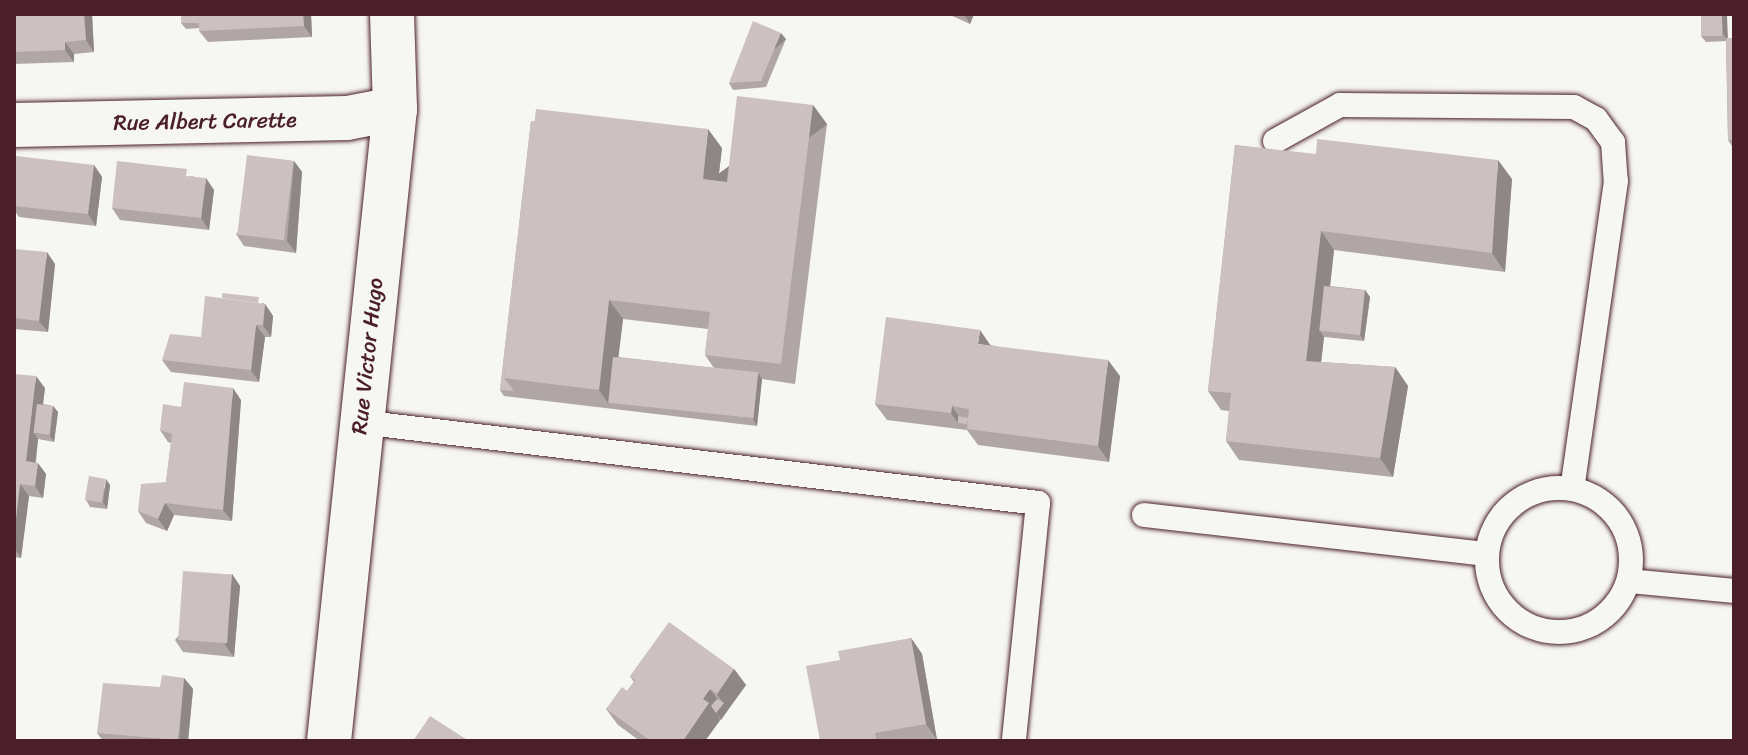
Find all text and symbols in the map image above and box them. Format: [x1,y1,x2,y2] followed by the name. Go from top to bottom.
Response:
[113,106,297,136] street label: Rue Albert Carette
[346,276,388,436] street label: Rue Victor Hugo

